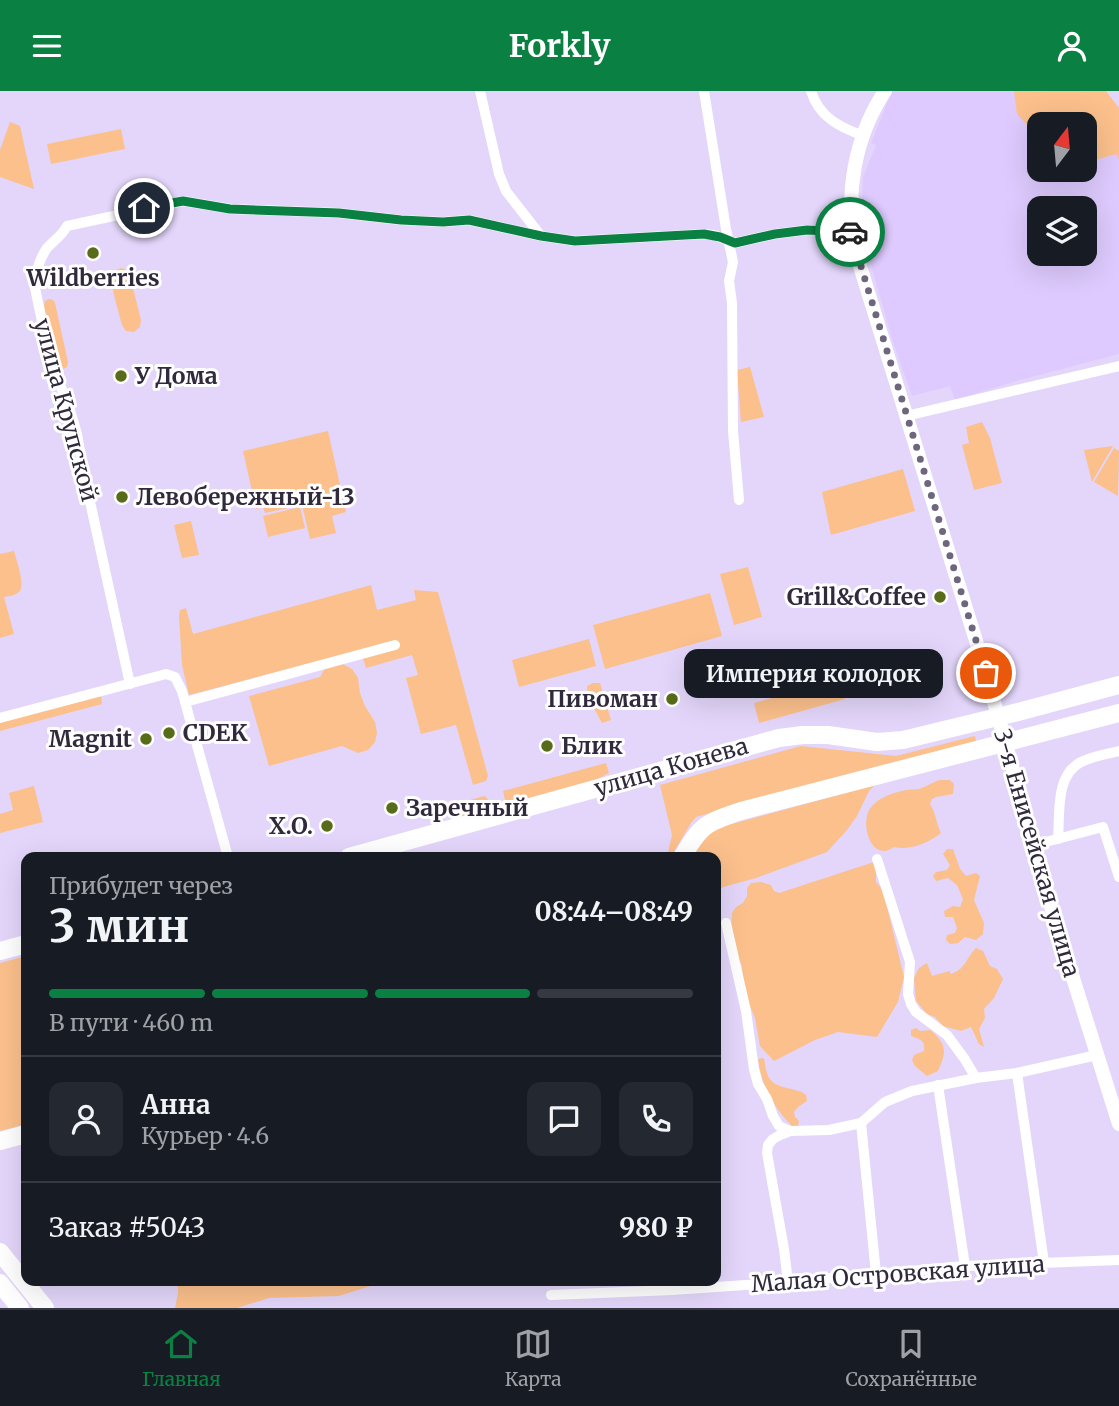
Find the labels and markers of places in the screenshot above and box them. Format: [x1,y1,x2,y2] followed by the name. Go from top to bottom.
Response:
[114,178,174,238] pin
[85,245,101,261] marker: Wildberries
[25,263,160,292] place label: Wildberries
[134,361,218,390] place label: У Дома
[113,368,129,384] marker: У Дома
[136,482,355,511] place label: Левобережный-13
[114,489,130,505] marker: Левобережный-13
[787,582,926,611] place label: Grill&Coffee
[932,589,948,605] marker: Grill&Coffee
[956,643,1016,703] pin
[685,649,944,697] callout: Империя колодок
[547,684,658,713] place label: Пивоман
[664,691,680,707] marker: Пивоман
[183,718,248,747] place label: CDEK
[49,724,132,753] place label: Magnit
[161,725,177,741] marker: CDEK
[138,731,154,747] marker: Magnit
[561,731,623,760] place label: Блик
[539,738,555,754] marker: Блик
[406,793,529,822] place label: Заречный
[384,800,400,816] marker: Заречный
[269,811,313,840] place label: X.O.
[319,818,335,834] marker: X.O.

